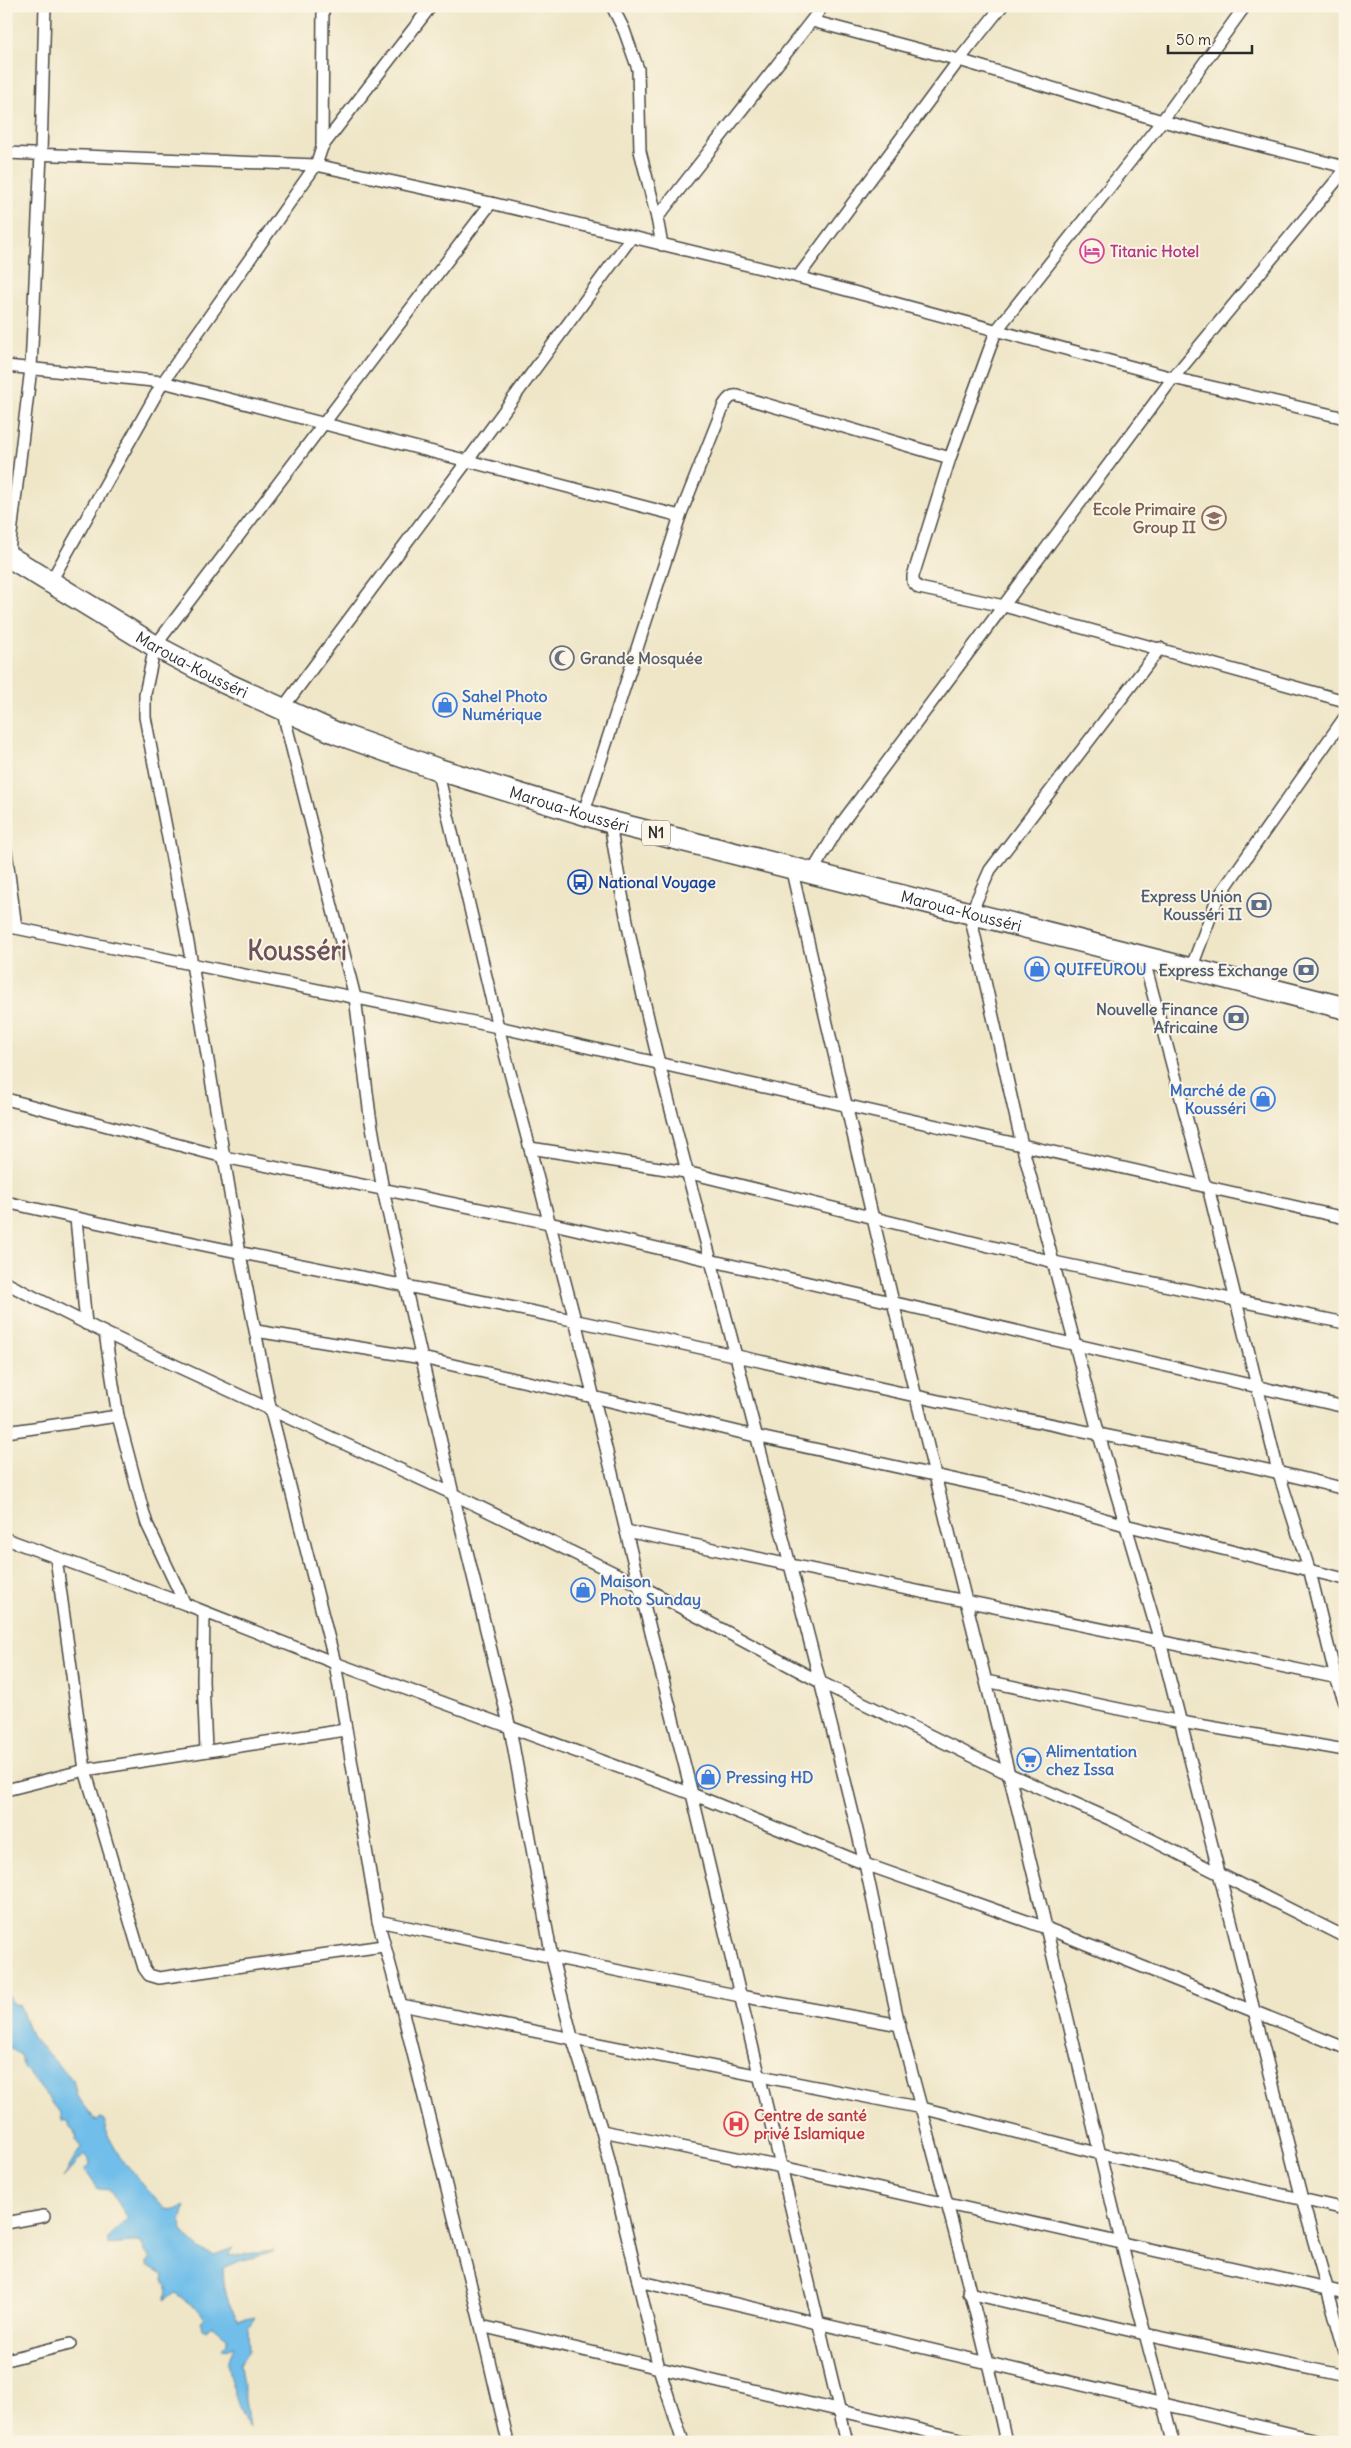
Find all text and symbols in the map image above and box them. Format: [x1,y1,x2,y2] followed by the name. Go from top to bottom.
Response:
[1168,22,1252,54] scale bar
[1176,30,1211,49] text: 50 m
[1079,238,1105,264] hotel icon: Titanic Hotel
[1110,241,1199,261] place label: Titanic Hotel
[1093,499,1196,538] place label: Ecole Primaire Group II
[1201,505,1227,531] school or university icon: Ecole Primaire Group II
[132,627,251,702] street label: Maroua-Kousséri
[549,645,575,671] mosque icon: Grande Mosquée
[580,648,703,669] place label: Grande Mosquée
[462,686,547,725] place label: Sahel Photo Numérique
[432,692,458,718] shop icon: Sahel Photo Numérique
[507,782,631,836] street label: Maroua-Kousséri
[642,820,670,846] road number: N1
[567,869,593,895] bus stop icon: National Voyage
[598,872,716,893] place label: National Voyage
[899,886,1024,936] street label: Maroua-Kousséri
[1141,886,1242,924] place label: Express Union Kousséri II
[1246,892,1272,918] bank icon: Express Union Kousséri II
[247,934,347,967] district label: Kousséri
[1024,956,1050,982] shop icon: QUIFEUROU
[1293,957,1319,983] bank icon: Express Exchange
[1054,959,1147,979] place label: QUIFEUROU
[1158,960,1288,981] place label: Express Exchange
[1096,999,1218,1037] place label: Nouvelle Finance Africaine
[1223,1005,1249,1031] bank icon: Nouvelle Finance Africaine
[1170,1080,1246,1118] place label: Marché de Kousséri
[1250,1086,1276,1112] shop icon: Marché de Kousséri
[600,1571,701,1610] place label: Maison Photo Sunday
[570,1577,596,1603] shop icon: Maison Photo Sunday
[1046,1741,1137,1779] place label: Alimentation chez Issa
[1016,1747,1042,1773] supermarket icon: Alimentation chez Issa
[695,1764,721,1790] shop icon: Pressing HD
[726,1767,813,1788] place label: Pressing HD
[754,2105,867,2144] place label: Centre de santé privé Islamique
[723,2111,749,2137] hospital icon: Centre de santé privé Islamique

